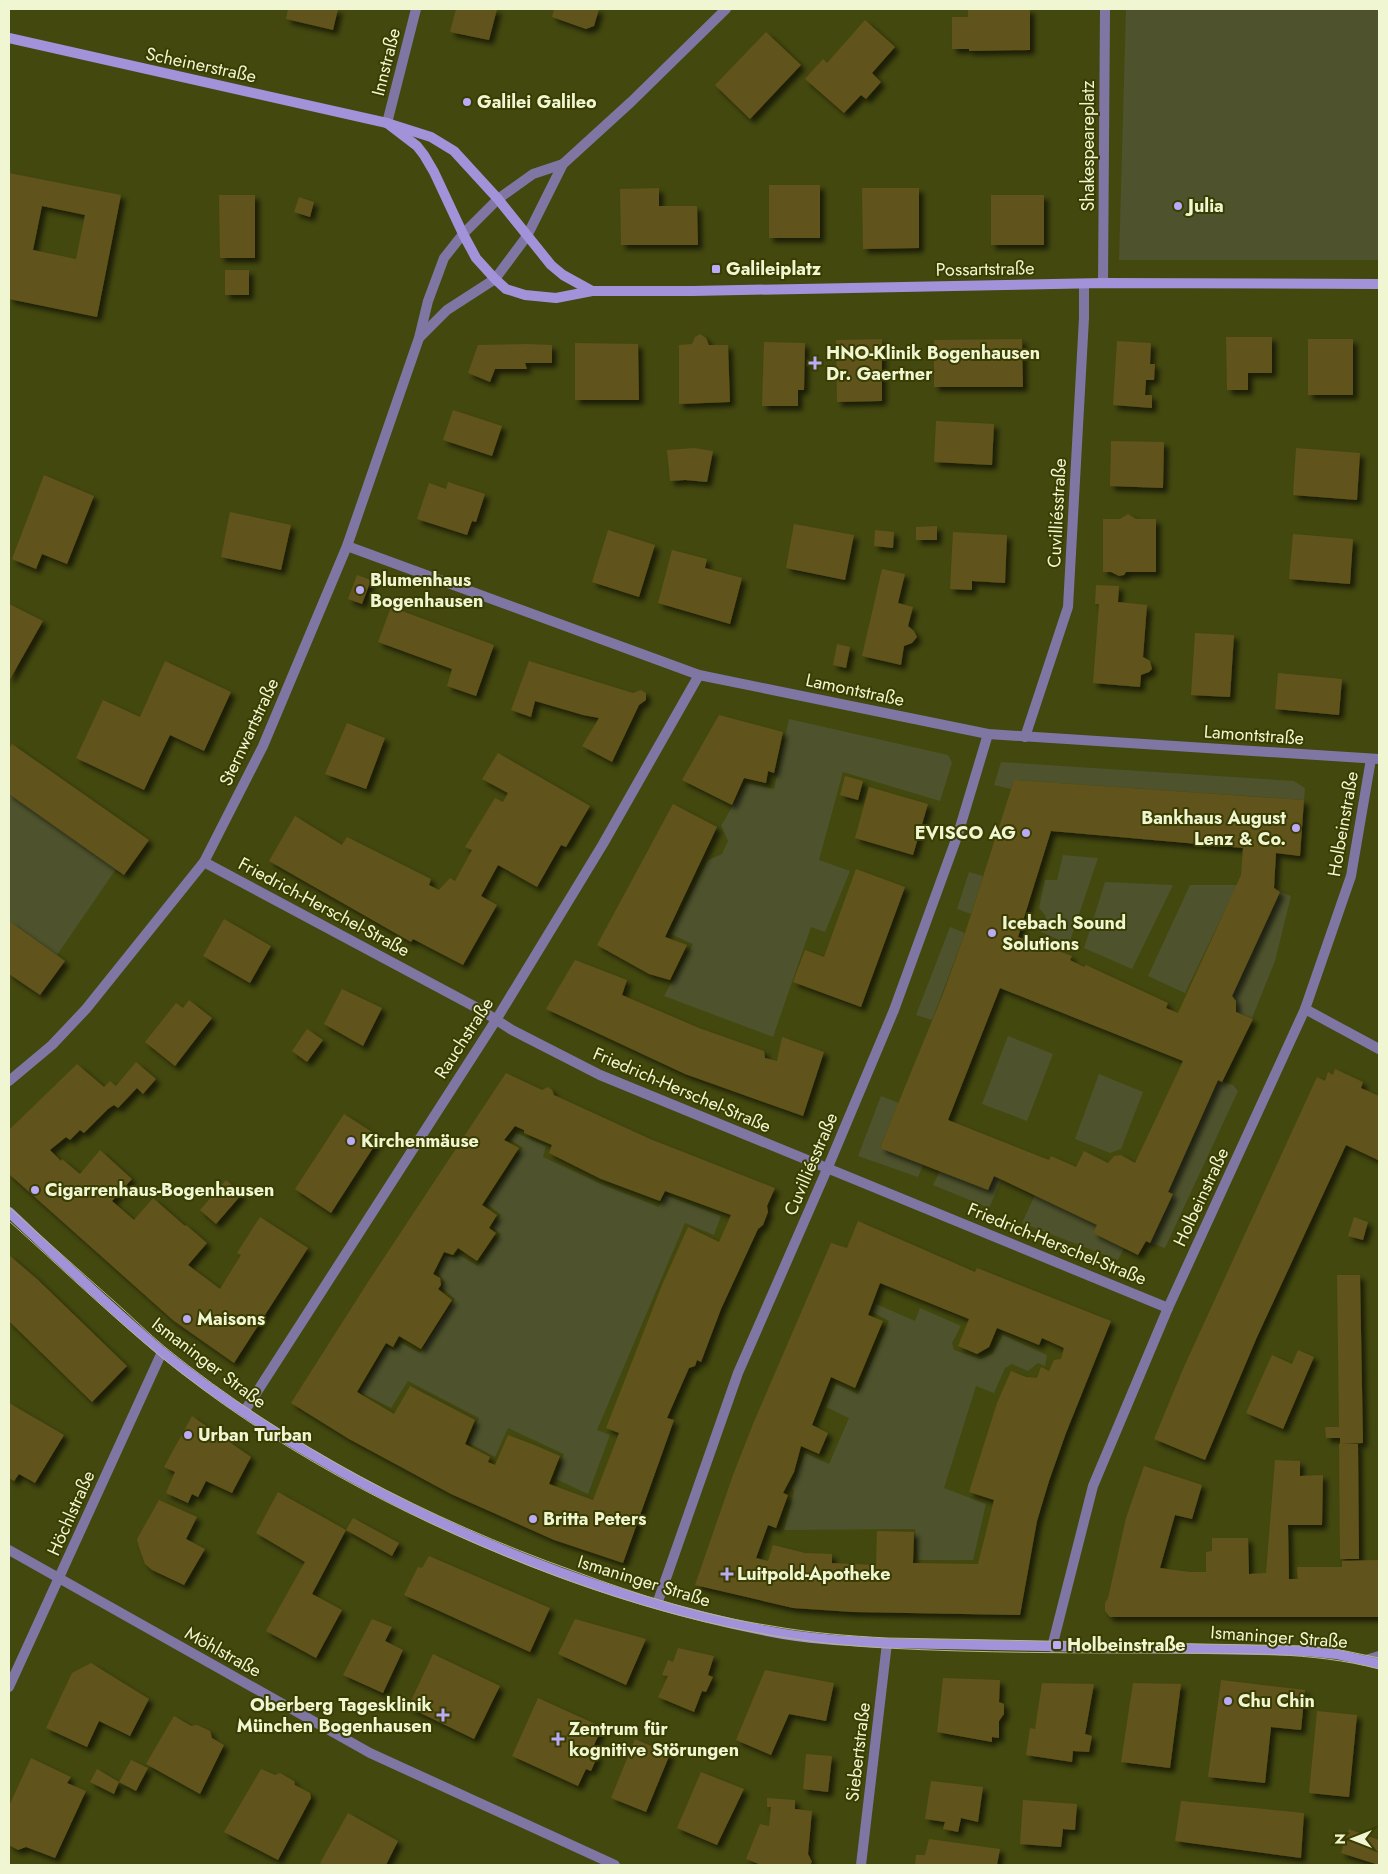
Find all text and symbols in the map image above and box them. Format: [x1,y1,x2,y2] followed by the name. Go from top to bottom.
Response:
[365,25,407,99] street label: Innstraße
[143,41,259,89] street label: Scheinerstraße
[1075,80,1101,212] street label: Shakespeareplatz
[477,89,597,115] place label: Galilei Galileo
[461,96,473,108] marker: Galilei Galileo
[1185,193,1224,219] place label: Julia
[1172,200,1184,212] marker: Julia
[935,255,1035,283] street label: Possartstraße
[726,256,822,282] place label: Galileiplatz
[710,263,722,275] marker: Galileiplatz
[826,340,1040,387] place label: HNO-Klinik Bogenhausen Dr. Gaertner
[808,356,822,370] marker: HNO-Klinik Bogenhausen Dr. Gaertner
[1041,458,1073,568] street label: Cuvilliésstraße
[370,567,483,614] place label: Blumenhaus Bogenhausen
[354,584,366,596] marker: Blumenhaus Bogenhausen
[803,667,907,713] street label: Lamontstraße
[213,674,285,790] street label: Sternwartstraße
[1203,719,1305,751] street label: Lamontstraße
[1321,769,1365,879] street label: Holbeinstraße
[1141,805,1286,852] place label: Bankhaus August Lenz & Co.
[915,820,1016,846] place label: EVISCO AG
[1290,822,1302,834] marker: Bankhaus August Lenz & Co.
[1020,827,1032,839] marker: EVISCO AG
[234,851,414,963] street label: Friedrich-Herschel-Straße
[1002,910,1126,957] place label: Icebach Sound Solutions
[986,927,998,939] marker: Icebach Sound Solutions
[428,992,500,1084] street label: Rauchstraße
[589,1041,775,1139] street label: Friedrich-Herschel-Straße
[778,1108,844,1220] street label: Cuvilliésstraße
[361,1128,479,1154] place label: Kirchenmäuse
[345,1135,357,1147] marker: Kirchenmäuse
[1167,1143,1235,1251] street label: Holbeinstraße
[45,1177,274,1203] place label: Cigarrenhaus-Bogenhausen
[29,1184,41,1196] marker: Cigarrenhaus-Bogenhausen
[964,1196,1150,1292] street label: Friedrich-Herschel-Straße
[197,1306,265,1332] place label: Maisons
[146,1311,272,1415] street label: Ismaninger Straße
[181,1313,193,1325] marker: Maisons
[198,1422,312,1448] place label: Urban Turban
[182,1429,194,1441] marker: Urban Turban
[41,1466,101,1560] street label: Höchlstraße
[543,1506,647,1532] place label: Britta Peters
[527,1513,539,1525] marker: Britta Peters
[574,1548,714,1614] street label: Ismaninger Straße
[737,1561,891,1587] place label: Luitpold-Apotheke
[721,1568,733,1580] marker: Luitpold-Apotheke
[1210,1619,1348,1655] street label: Ismaninger Straße
[180,1620,266,1684] street label: Möhlstraße
[1067,1632,1186,1658] place label: Holbeinstraße
[1051,1639,1063,1651] marker: Holbeinstraße
[1238,1688,1315,1714] place label: Chu Chin
[237,1692,433,1739] place label: Oberberg Tagesklinik München Bogenhausen
[1222,1695,1234,1707] marker: Chu Chin
[839,1701,877,1803] street label: Siebertstraße
[436,1708,450,1722] marker: Oberberg Tagesklinik München Bogenhausen
[569,1716,739,1763] place label: Zentrum für kognitive Störungen
[551,1732,565,1746] marker: Zentrum für kognitive Störungen
[1328,1814,1378,1864] north arrow
[1330,1833,1350,1845] text: N

